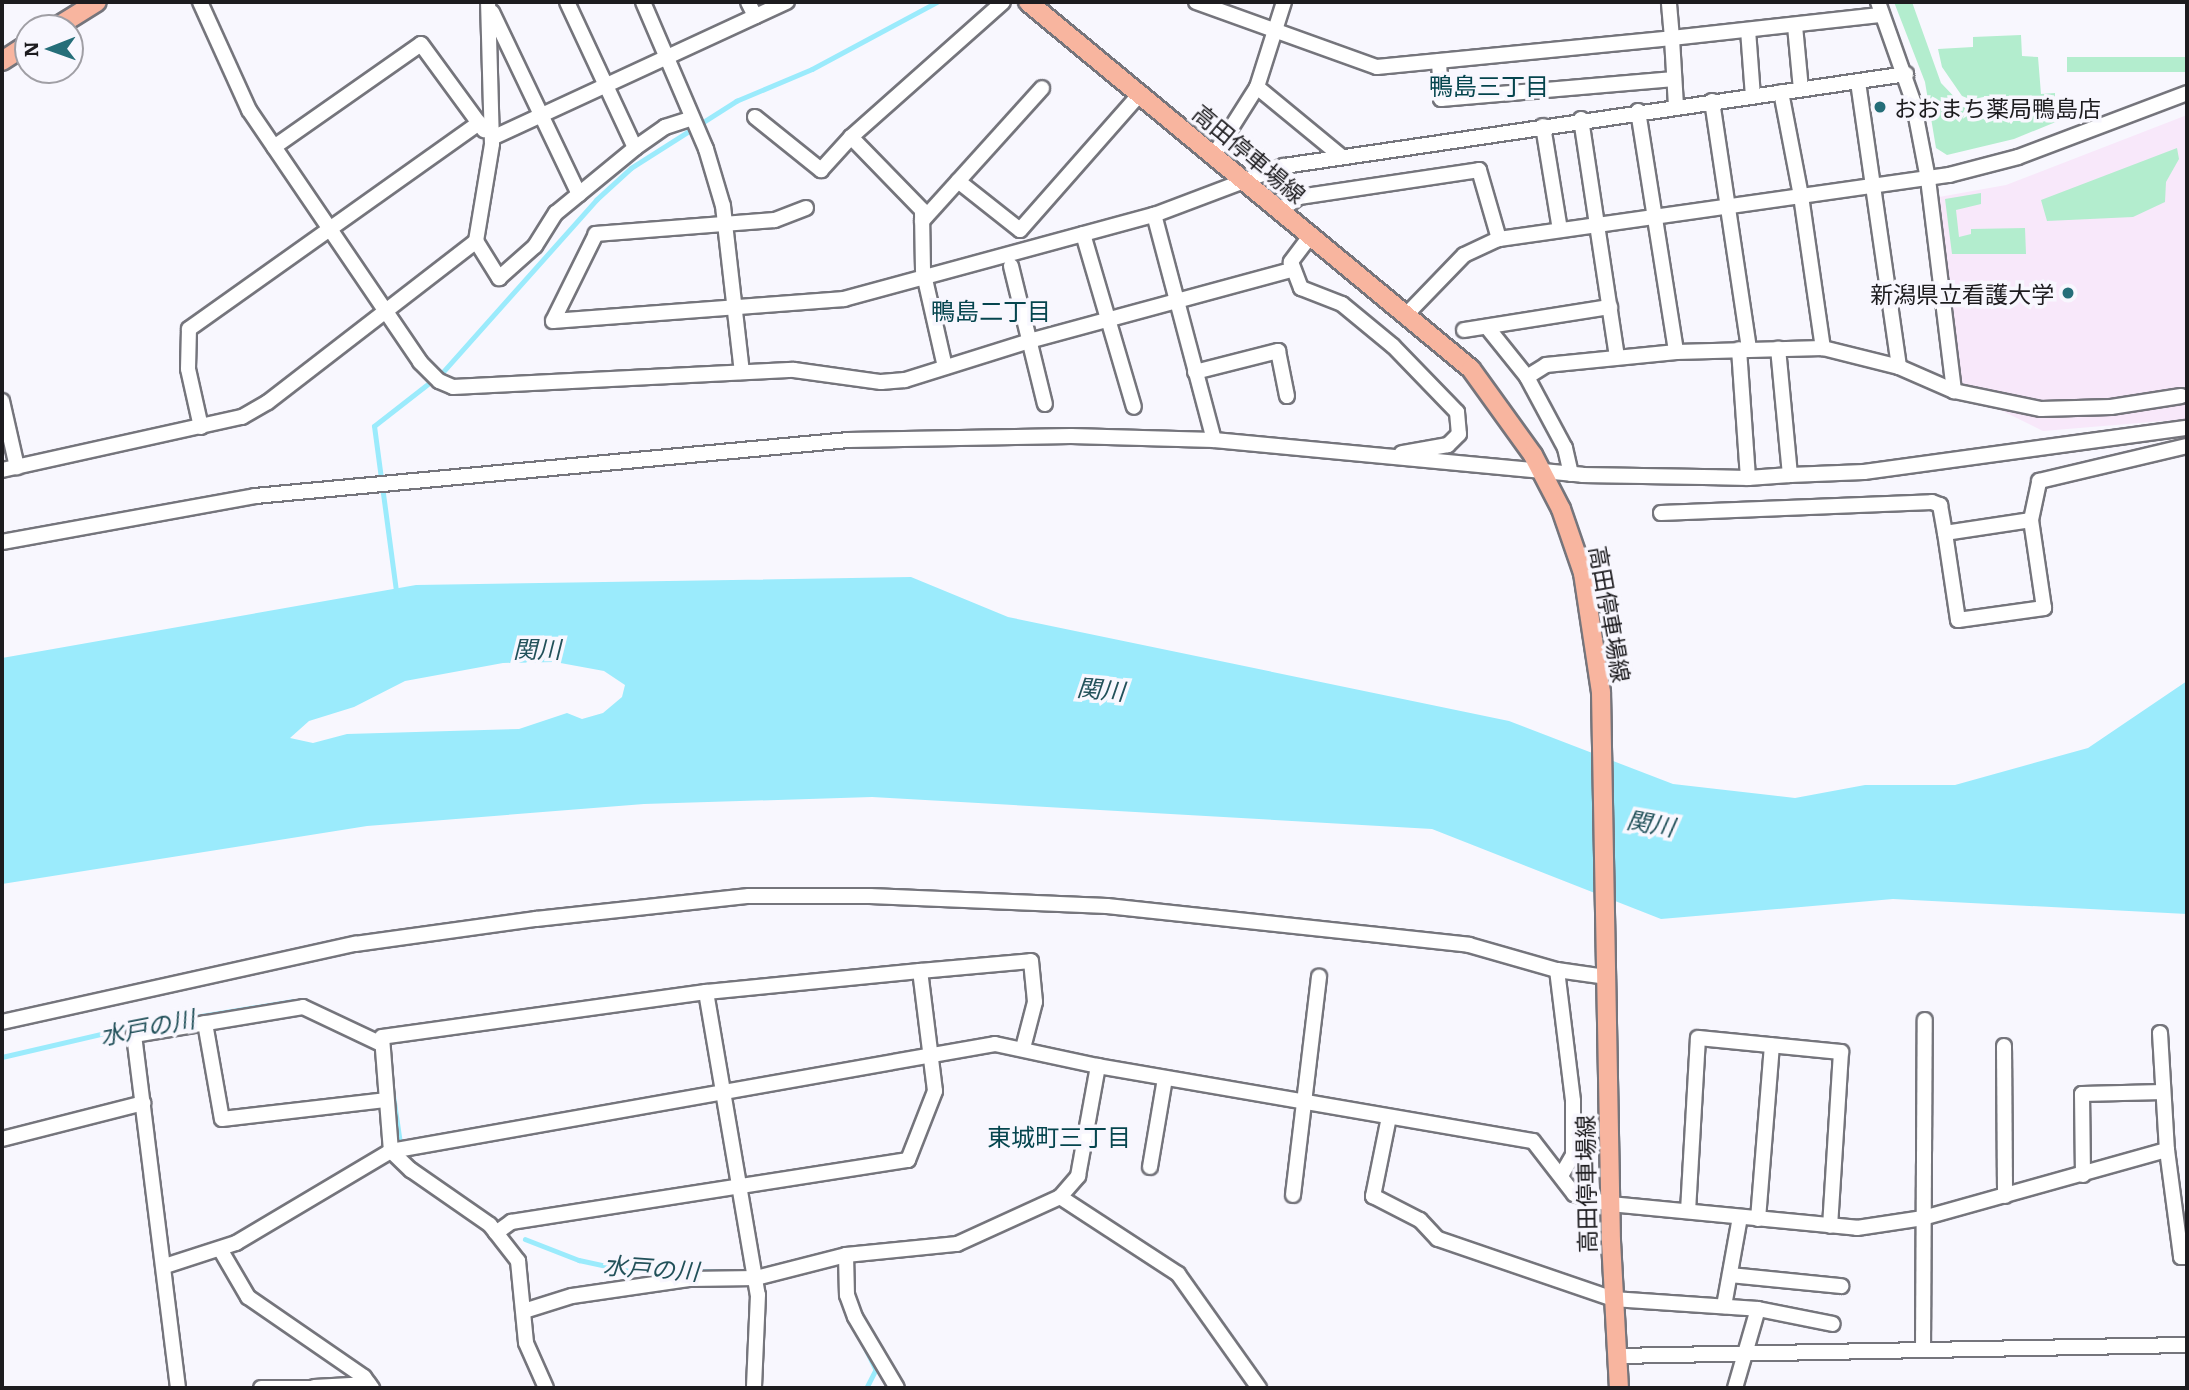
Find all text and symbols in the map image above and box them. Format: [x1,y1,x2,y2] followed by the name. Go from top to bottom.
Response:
[14,14,84,84] north arrow
[16,41,44,58] text: N
[1429,71,1549,99] district label: 鴨島三丁目
[1894,93,2101,121] place label: おおまち薬局鴨島店
[1188,98,1312,208] street label: 高田停車場線
[1872,99,1888,115] marker: おおまち薬局鴨島店
[1870,279,2054,307] place label: 新潟県立看護大学
[2060,285,2076,301] marker: 新潟県立看護大学
[931,296,1051,324] district label: 鴨島二丁目
[1585,544,1637,684] street label: 高田停車場線
[513,634,561,662] water label: 関川
[1076,672,1126,704] water label: 関川
[1625,804,1677,840] water label: 関川
[97,1003,197,1049] water label: 水戸の川
[1570,1115,1600,1253] street label: 高田停車場線
[987,1122,1131,1150] district label: 東城町三丁目
[602,1249,700,1285] water label: 水戸の川

